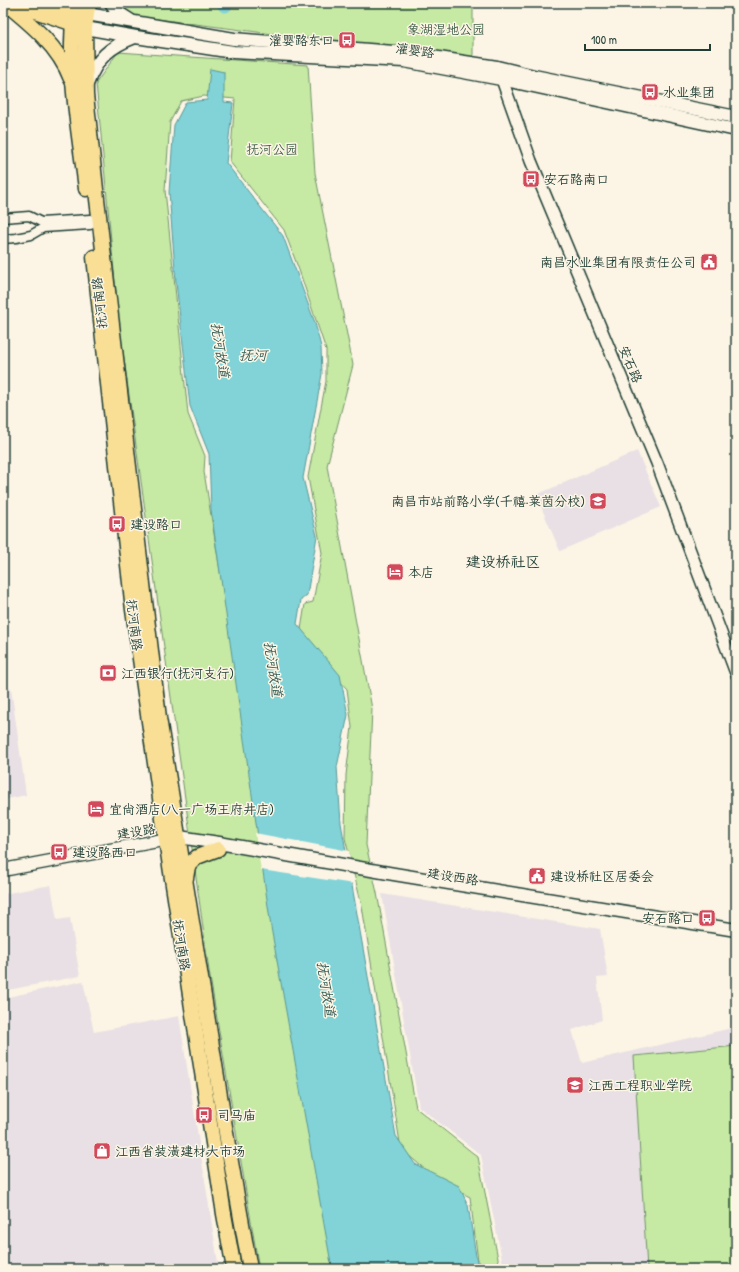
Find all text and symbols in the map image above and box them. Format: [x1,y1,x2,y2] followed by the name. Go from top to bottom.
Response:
[407,20,485,38] park label: 象湖湿地公园
[585,26,710,52] scale bar
[337,30,357,50] bus stop icon: 灌婴路东口
[269,31,334,49] place label: 灌婴路东口
[591,31,617,48] text: 100 m
[394,38,436,62] street label: 灌婴路
[640,82,660,102] bus stop icon: 水业集团
[663,83,715,101] place label: 水业集团
[246,140,298,158] park label: 抚河公园
[521,169,541,189] bus stop icon: 安石路南口
[544,170,609,188] place label: 安石路南口
[699,252,719,272] public building icon: 南昌水业集团有限责任公司
[540,253,696,271] place label: 南昌水业集团有限责任公司
[87,276,111,330] street label: 抚河南路
[207,321,235,380] water label: 抚河故道
[615,343,647,385] street label: 安石路
[239,345,269,364] water label: 抚河
[588,491,608,511] school or university icon: 南昌市站前路小学(千禧·莱茵分校)
[391,492,585,510] place label: 南昌市站前路小学(千禧·莱茵分校)
[107,514,127,534] bus stop icon: 建设路口
[130,515,182,533] place label: 建设路口
[465,551,541,572] district label: 建设桥社区
[385,562,405,582] hotel icon: 本店
[408,563,434,581] place label: 本店
[123,598,147,652] street label: 抚河南路
[260,640,288,699] water label: 抚河故道
[98,663,118,683] bank icon: 江西银行(抚河支行)
[121,664,234,682] place label: 江西银行(抚河支行)
[86,799,106,819] hotel icon: 宜尚酒店(八一广场王府井店)
[109,800,274,818] place label: 宜尚酒店(八一广场王府井店)
[115,819,157,843] street label: 建设路
[49,842,69,862] bus stop icon: 建设路西口
[72,843,137,861] place label: 建设路西口
[426,863,480,889] street label: 建设西路
[527,866,547,886] public building icon: 建设桥社区居委会
[550,867,654,885] place label: 建设桥社区居委会
[697,908,717,928] bus stop icon: 安石路口
[642,909,694,927] place label: 安石路口
[169,918,195,972] street label: 抚河南路
[313,960,341,1019] water label: 抚河故道
[565,1075,585,1095] school or university icon: 江西工程职业学院
[588,1076,692,1094] place label: 江西工程职业学院
[194,1105,214,1125] bus stop icon: 司马庙
[217,1106,256,1124] place label: 司马庙
[92,1141,112,1161] shop icon: 江西省装潢建材大市场
[115,1142,245,1160] place label: 江西省装潢建材大市场

